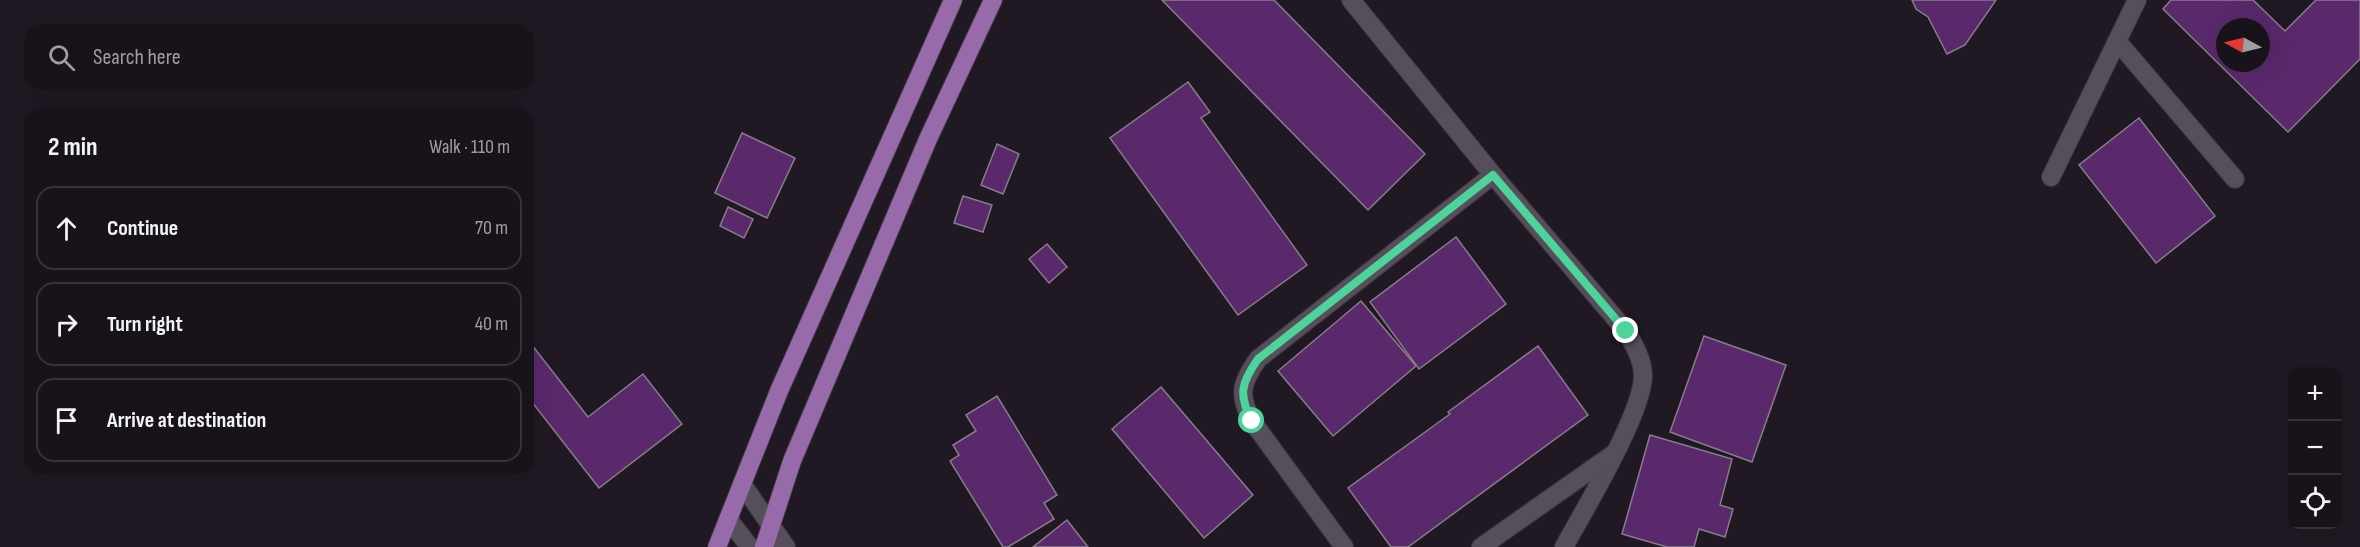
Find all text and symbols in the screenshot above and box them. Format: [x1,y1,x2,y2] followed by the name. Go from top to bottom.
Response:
[2216,18,2270,72] north arrow
[24,24,534,90] search box
[45,41,78,74] icon: search
[93,44,180,71] text: Search here
[48,132,98,163] text: 2 min
[429,135,510,159] text: Walk · 110 m
[50,212,83,245] icon: ahead
[107,215,178,242] text: Continue
[475,216,508,240] text: 70 m
[50,308,83,341] icon: right
[107,311,183,338] text: Turn right
[475,312,508,336] text: 40 m
[1612,317,1638,343] route end
[2288,367,2342,529] map controls
[2288,367,2342,421] button: +
[50,404,83,437] icon: arrive
[107,407,266,434] text: Arrive at destination
[1238,407,1264,433] route start
[2288,421,2342,475] button: −
[2288,475,2342,529] button: locate

